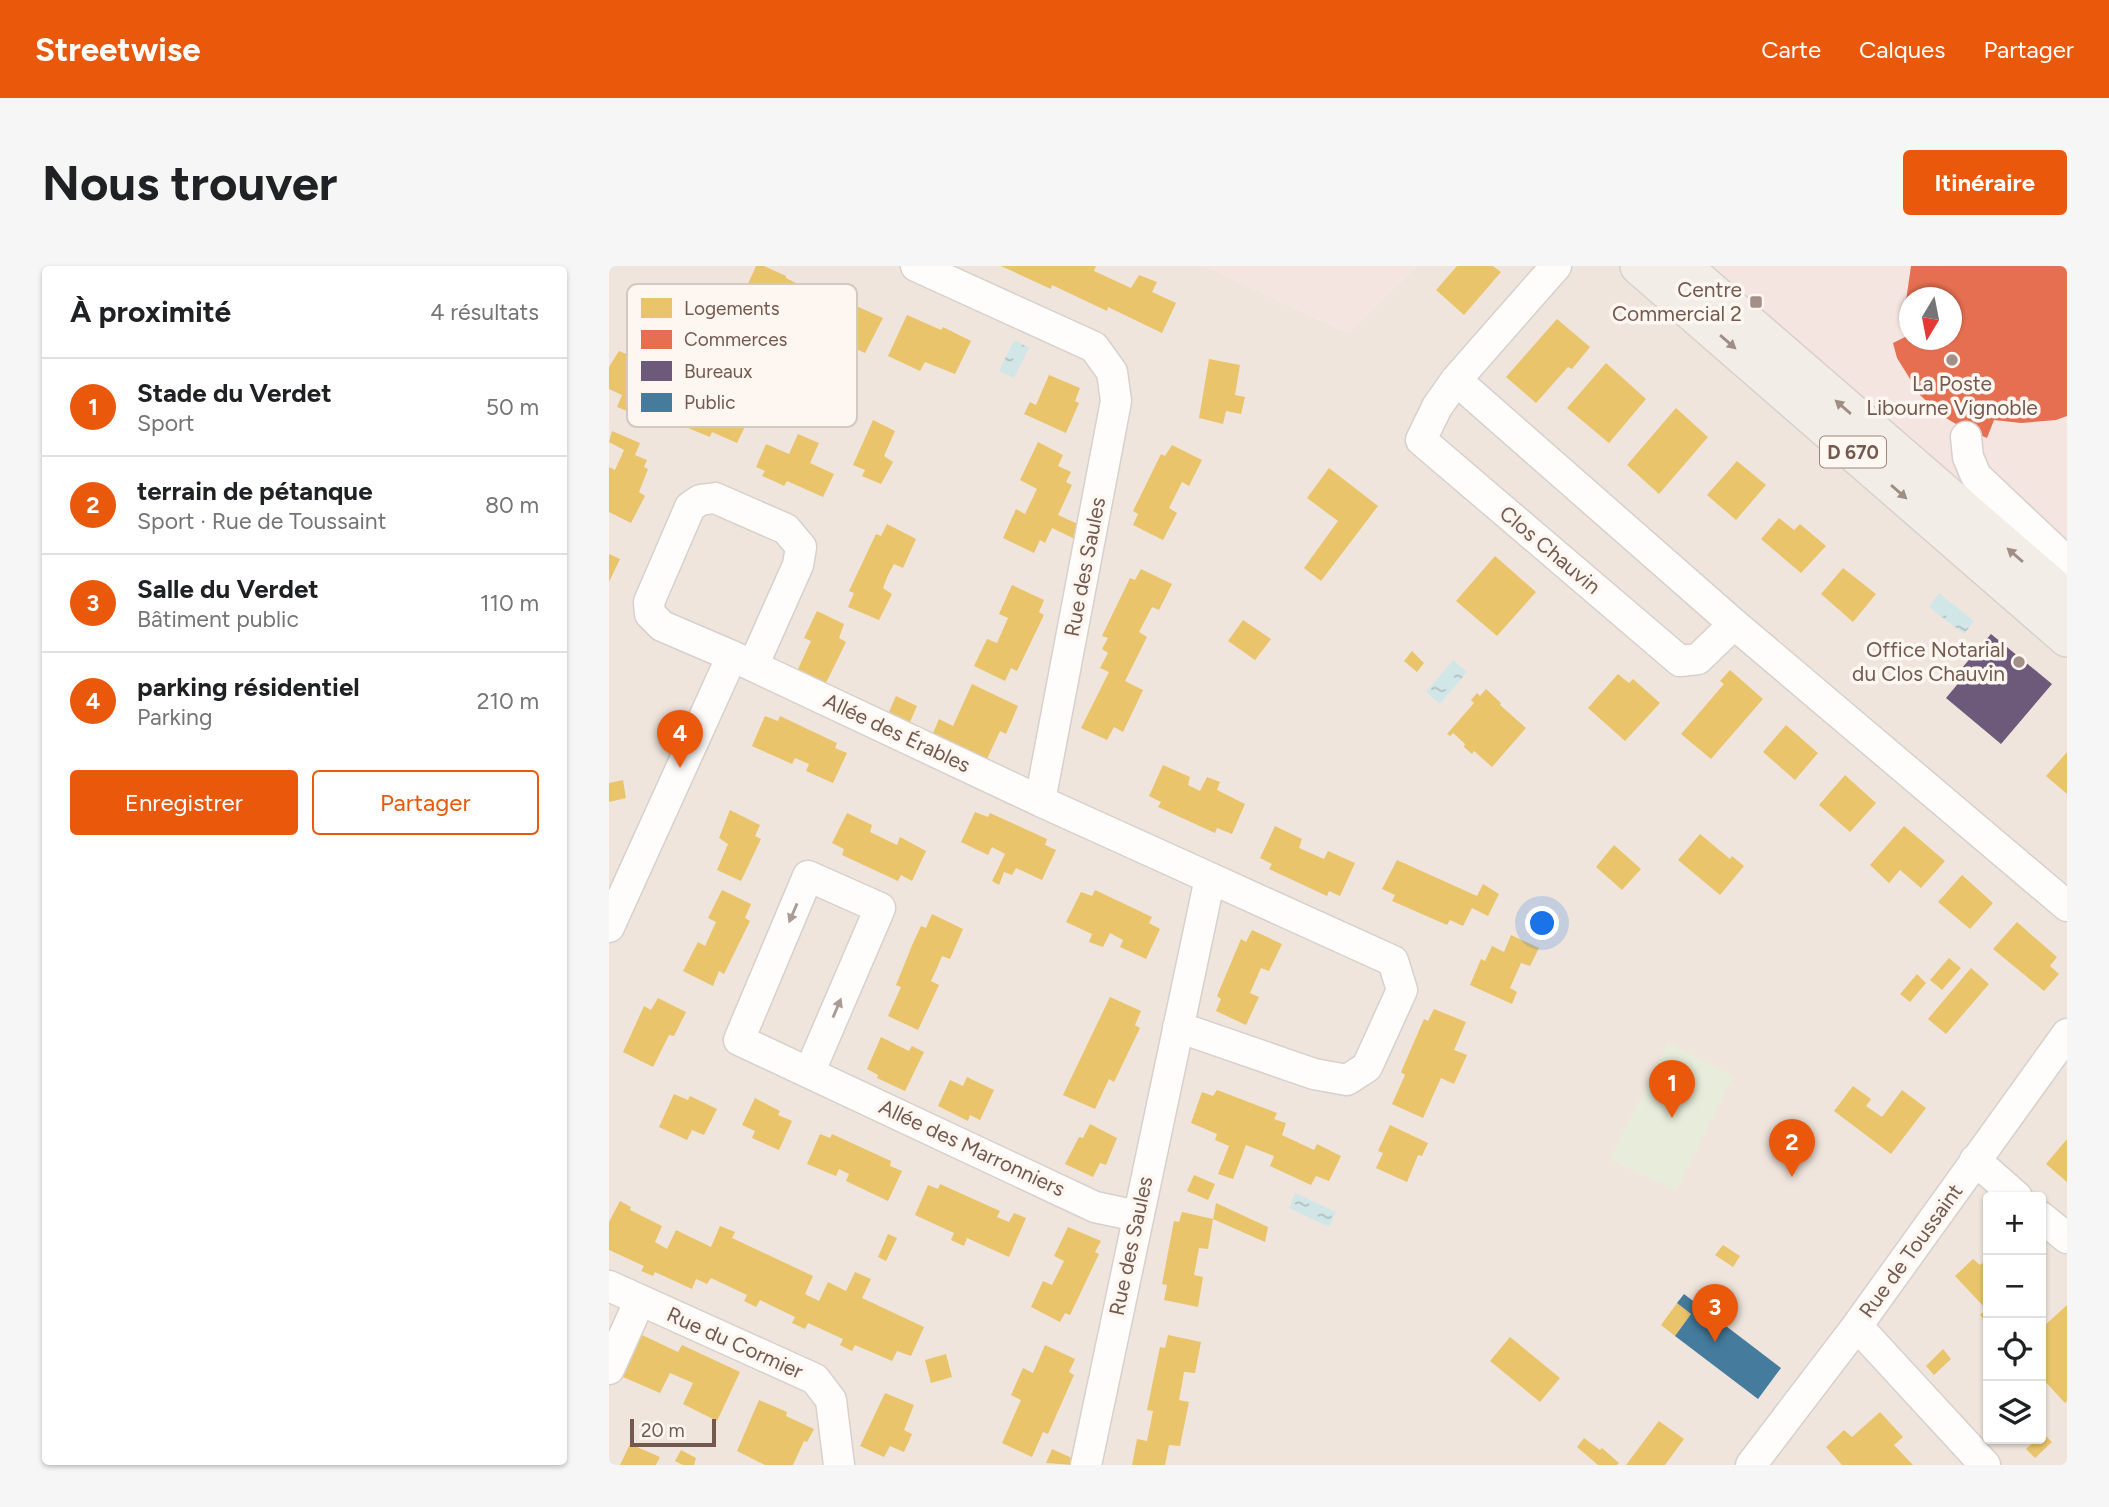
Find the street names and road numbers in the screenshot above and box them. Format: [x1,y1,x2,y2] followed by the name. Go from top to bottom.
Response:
[1820,436,1886,468] road number: D 670
[1059,495,1110,639] street label: Rue des Saules
[1495,500,1606,599] street label: Clos Chauvin
[820,688,974,777] street label: Allée des Érables
[875,1094,1069,1202] street label: Allée des Marronniers
[1104,1174,1157,1318] street label: Rue des Saules
[1854,1179,1968,1323] street label: Rue de Toussaint
[663,1301,807,1384] street label: Rue du Cormier

